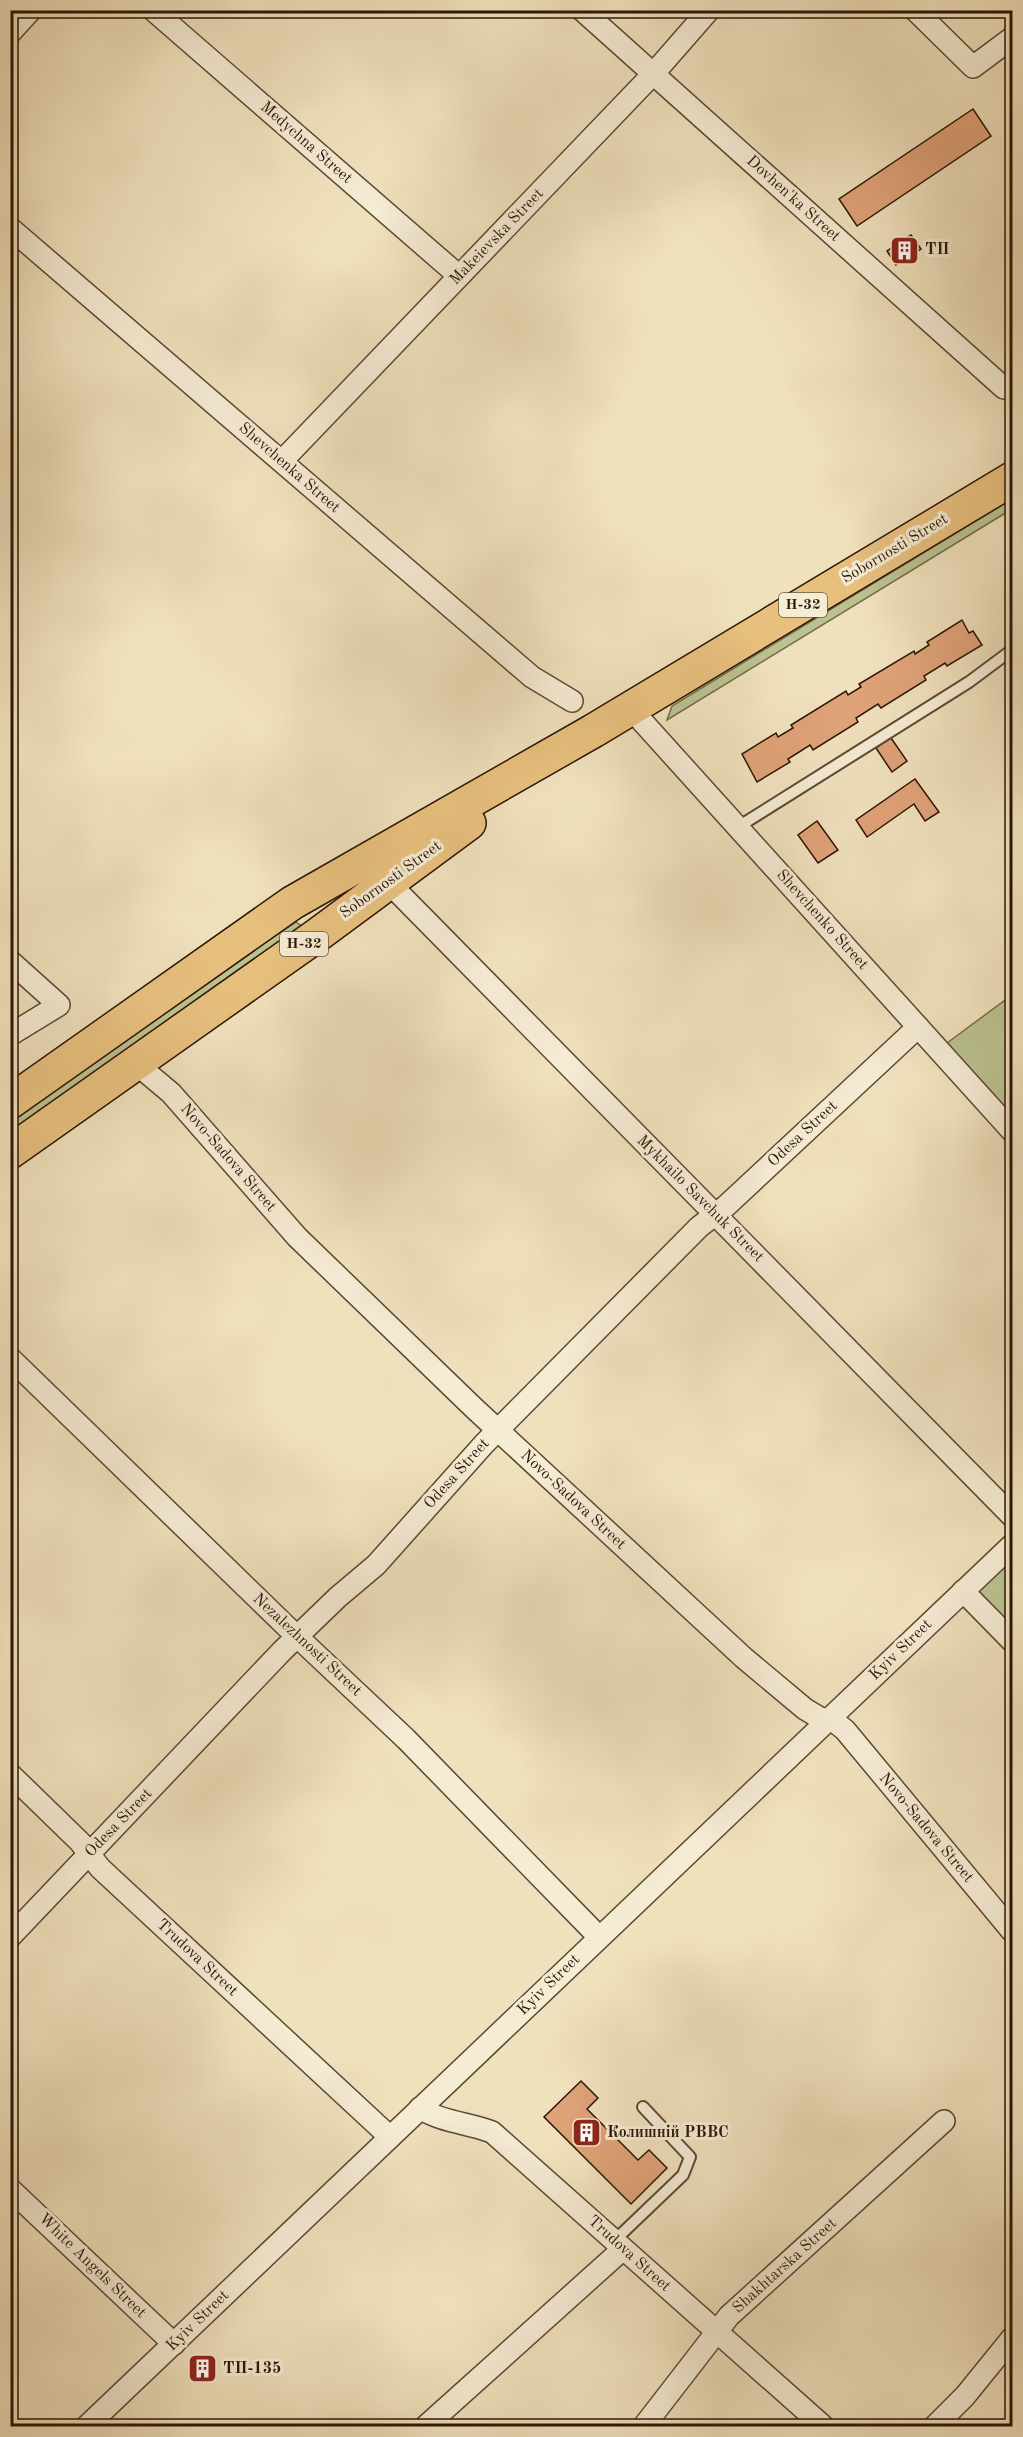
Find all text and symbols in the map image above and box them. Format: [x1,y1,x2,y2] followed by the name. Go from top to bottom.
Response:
[257,99,355,187] street label: Medychna Street
[743,153,843,245] street label: Dovhen'ka Street
[447,185,547,288] street label: Makeievska Street
[888,234,920,266] building icon: ТП
[925,242,949,258] place label: ТП
[235,420,343,516] street label: Shevchenka Street
[839,511,951,587] street label: Sobornosti Street
[779,593,827,617] road number: Н-32
[337,838,445,922] street label: Sobornosti Street
[773,867,871,973] street label: Shevchenko Street
[280,932,328,956] road number: Н-32
[765,1098,841,1170] street label: Odesa Street
[177,1101,279,1215] street label: Novo-Sadova Street
[633,1132,767,1266] street label: Mykhailo Savchuk Street
[421,1435,493,1512] street label: Odesa Street
[517,1447,629,1553] street label: Novo-Sadova Street
[249,1591,365,1700] street label: Nezalezhnosti Street
[867,1616,936,1684] street label: Kyiv Street
[876,1770,977,1886] street label: Novo-Sadova Street
[82,1785,156,1860] street label: Odesa Street
[153,1916,241,2000] street label: Trudova Street
[515,1951,584,2019] street label: Kyiv Street
[570,2117,602,2149] building icon: Колишній РВВС
[607,2125,729,2141] place label: Колишній РВВС
[35,2211,149,2322] street label: White Angels Street
[585,2213,674,2295] street label: Trudova Street
[730,2215,840,2317] street label: Shakhtarska Street
[164,2287,233,2355] street label: Kyiv Street
[186,2353,218,2385] building icon: ТП-135
[223,2361,281,2377] place label: ТП-135

